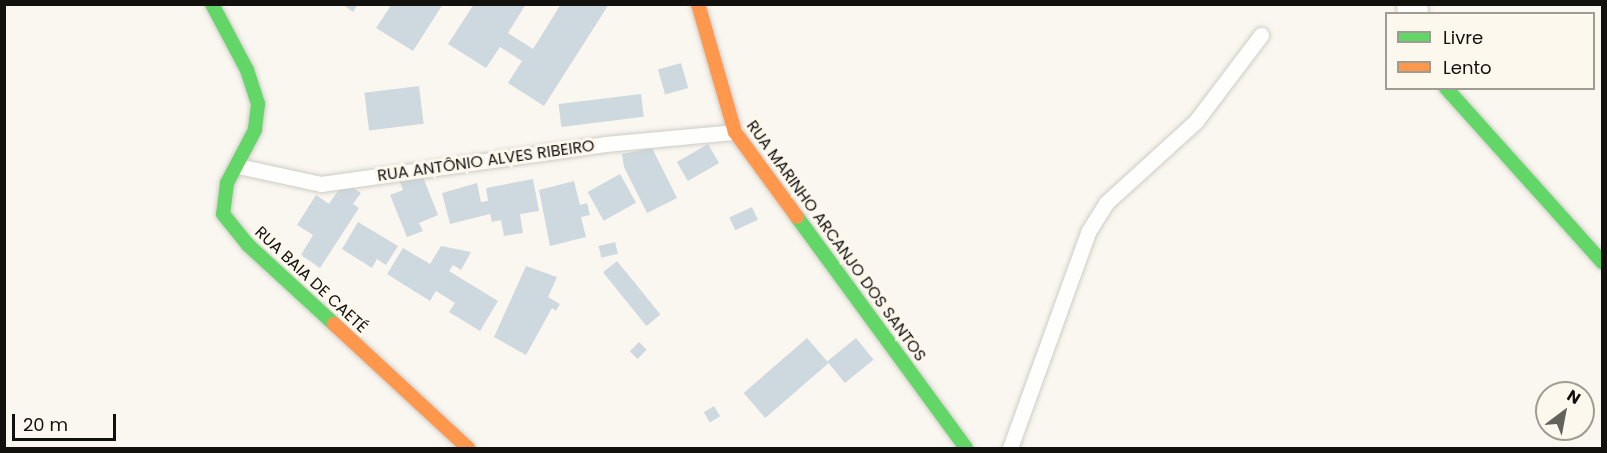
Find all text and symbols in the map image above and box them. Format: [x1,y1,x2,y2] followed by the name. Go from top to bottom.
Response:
[1385,12,1595,90] legend
[1443,25,1483,50] text: Livre
[1443,55,1492,80] text: Lento
[742,117,930,365] street label: RUA MARINHO ARCANJO DOS SANTOS
[376,136,596,186] street label: RUA ANTÔNIO ALVES RIBEIRO
[251,223,371,337] street label: RUA BAIA DE CAETÉ
[1535,381,1595,441] north arrow
[1563,384,1585,410] text: N
[15,402,118,440] scale bar
[23,412,68,437] text: 20 m

